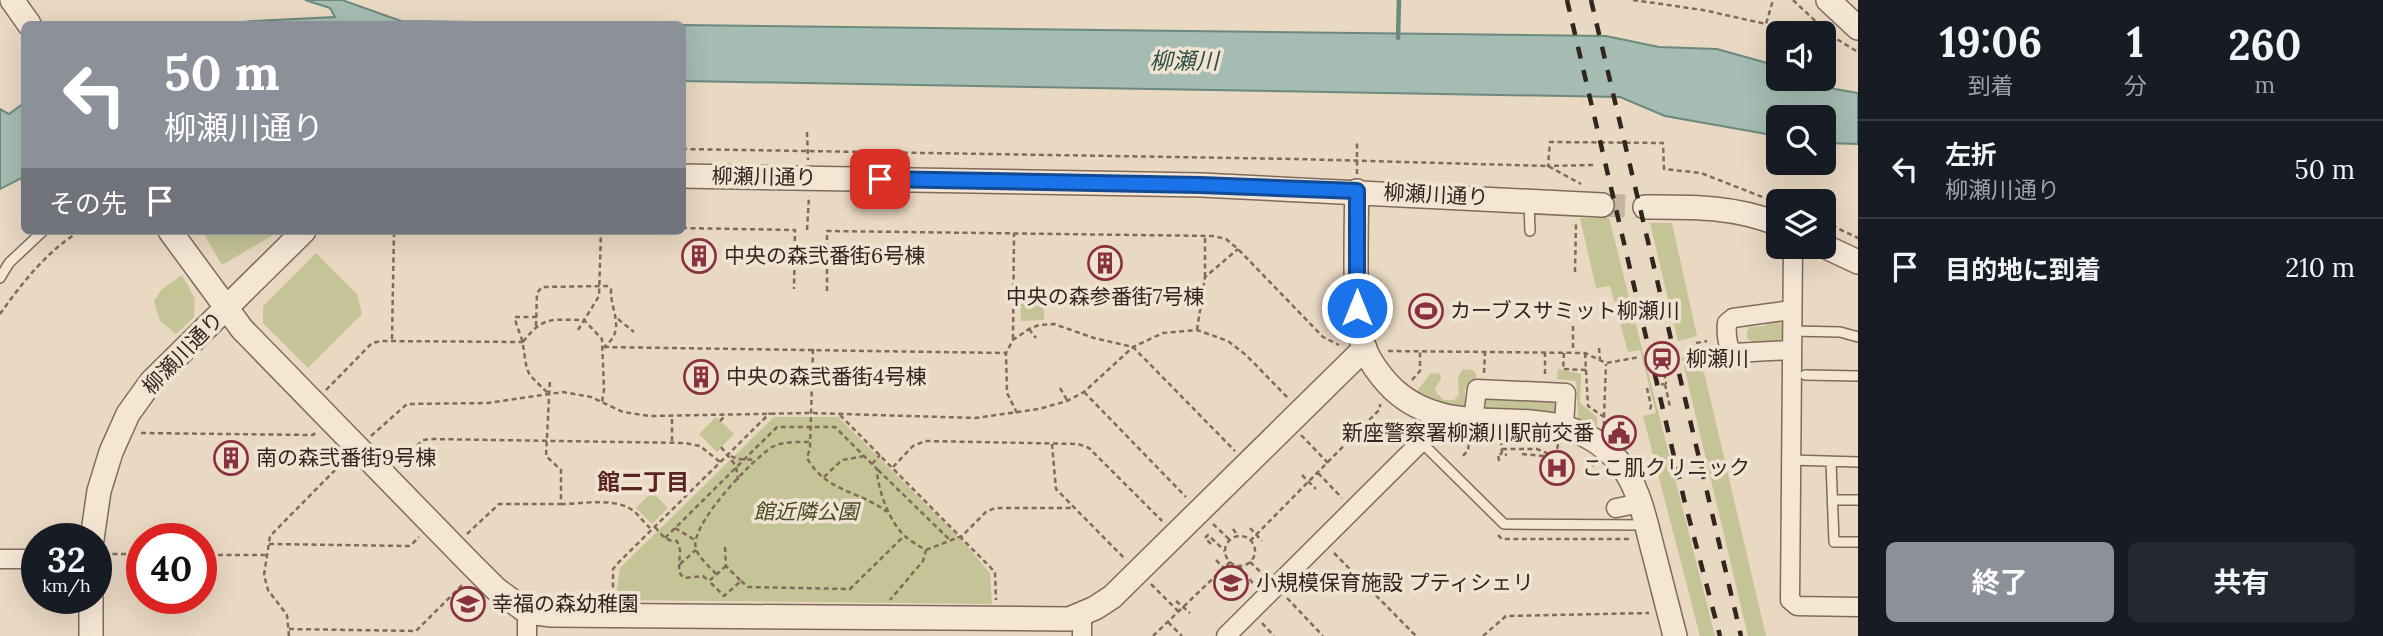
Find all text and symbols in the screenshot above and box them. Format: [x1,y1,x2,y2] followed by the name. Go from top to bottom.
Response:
[1940,15,2042,69] text: 19:06
[2127,15,2144,69] text: 1
[2228,18,2301,72] text: 260
[1766,21,1836,259] map controls
[1766,21,1836,91] button: sound
[164,41,280,103] text: 50 m
[1150,46,1222,75] water label: 柳瀬川
[49,49,140,140] icon: left
[2255,70,2275,99] text: m
[1968,71,2014,100] text: 到着
[2124,71,2147,100] text: 分
[1766,105,1836,175] button: search
[164,107,324,148] text: 柳瀬川通り
[1945,138,1997,171] text: 左折
[850,149,910,209] pin
[1886,150,1924,188] icon: left
[2295,153,2355,186] text: 50 m
[861,160,899,198] icon: arrive
[711,162,817,191] street label: 柳瀬川通り
[1945,175,2060,204] text: 柳瀬川通り
[1383,178,1489,211] street label: 柳瀬川通り
[141,182,179,220] icon: arrive
[49,187,127,220] text: その先
[1766,189,1836,259] button: layers
[680,237,718,275] building icon: 中央の森弐番街6号棟
[724,242,925,269] place label: 中央の森弐番街6号棟
[1086,244,1124,282] building icon: 中央の森参番街7号棟
[1886,248,1924,286] icon: arrive
[2285,251,2355,284] text: 210 m
[1945,253,2101,286] text: 目的地に到着
[1320,271,1394,345] position arrow
[1006,283,1204,310] place label: 中央の森参番街7号棟
[1407,292,1445,330] sports icon: カーブスサミット柳瀬川
[1450,297,1680,324] place label: カーブスサミット柳瀬川
[136,306,229,400] street label: 柳瀬川通り
[1643,340,1681,378] station icon: 柳瀬川
[1686,345,1749,372] place label: 柳瀬川
[682,358,720,396] building icon: 中央の森弐番街4号棟
[726,363,926,390] place label: 中央の森弐番街4号棟
[1600,414,1638,452] public building icon: 新座警察署柳瀬川駅前交番
[1342,419,1594,446] place label: 新座警察署柳瀬川駅前交番
[212,439,250,477] building icon: 南の森弐番街9号棟
[256,444,436,471] place label: 南の森弐番街9号棟
[1538,449,1576,487] hospital icon: ここ肌クリニック
[1582,454,1750,481] place label: ここ肌クリニック
[597,467,689,496] district label: 館二丁目
[754,498,861,525] park label: 館近隣公園
[126,523,217,614] speed limit sign: 40
[47,537,86,582] text: 32
[1886,542,2114,622] button: 終了
[2128,542,2355,622] button: 共有
[1212,564,1250,602] school or university icon: 小規模保育施設 プティシェリ
[1256,569,1533,596] place label: 小規模保育施設 プティシェリ
[42,574,91,597] text: km/h
[449,585,487,623] school or university icon: 幸福の森幼稚園
[492,590,639,617] place label: 幸福の森幼稚園

